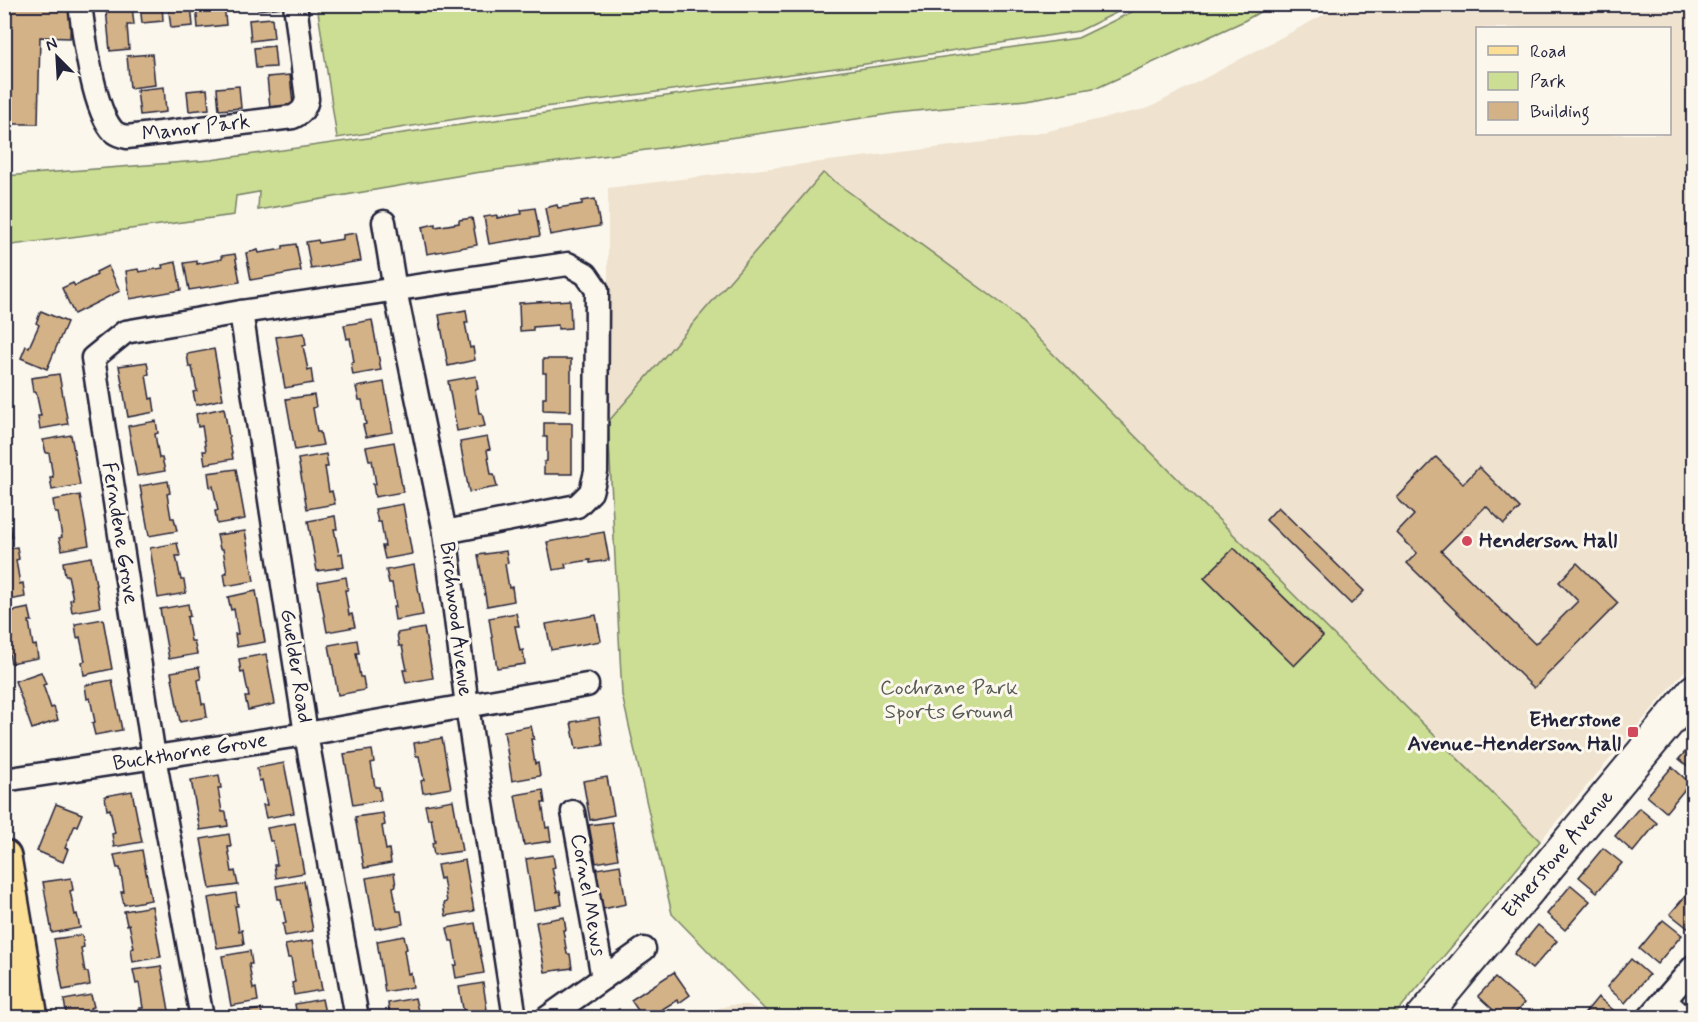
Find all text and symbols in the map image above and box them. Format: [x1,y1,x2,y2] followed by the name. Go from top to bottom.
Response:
[27,27,87,87] north arrow
[1476,27,1671,135] legend
[42,33,61,56] text: N
[1530,40,1566,64] text: Road
[1530,70,1566,94] text: Park
[1530,100,1590,126] text: Building
[140,107,252,149] street label: Manor Park
[95,460,145,606] street label: Ferndene Grove
[1479,527,1617,555] place label: Henderson Hall
[1460,534,1474,548] marker: Henderson Hall
[433,540,479,698] street label: Birchwood Avenue
[273,607,319,725] street label: Guelder Road
[880,674,1018,726] park label: Cochrane Park Sports Ground
[1408,706,1621,758] place label: Etherstone Avenue-Henderson Hall
[1626,725,1640,739] marker: Etherstone Avenue-Henderson Hall
[111,726,269,778] street label: Buckthorne Grove
[1496,784,1620,924] street label: Etherstone Avenue
[563,831,613,959] street label: Cornel Mews

